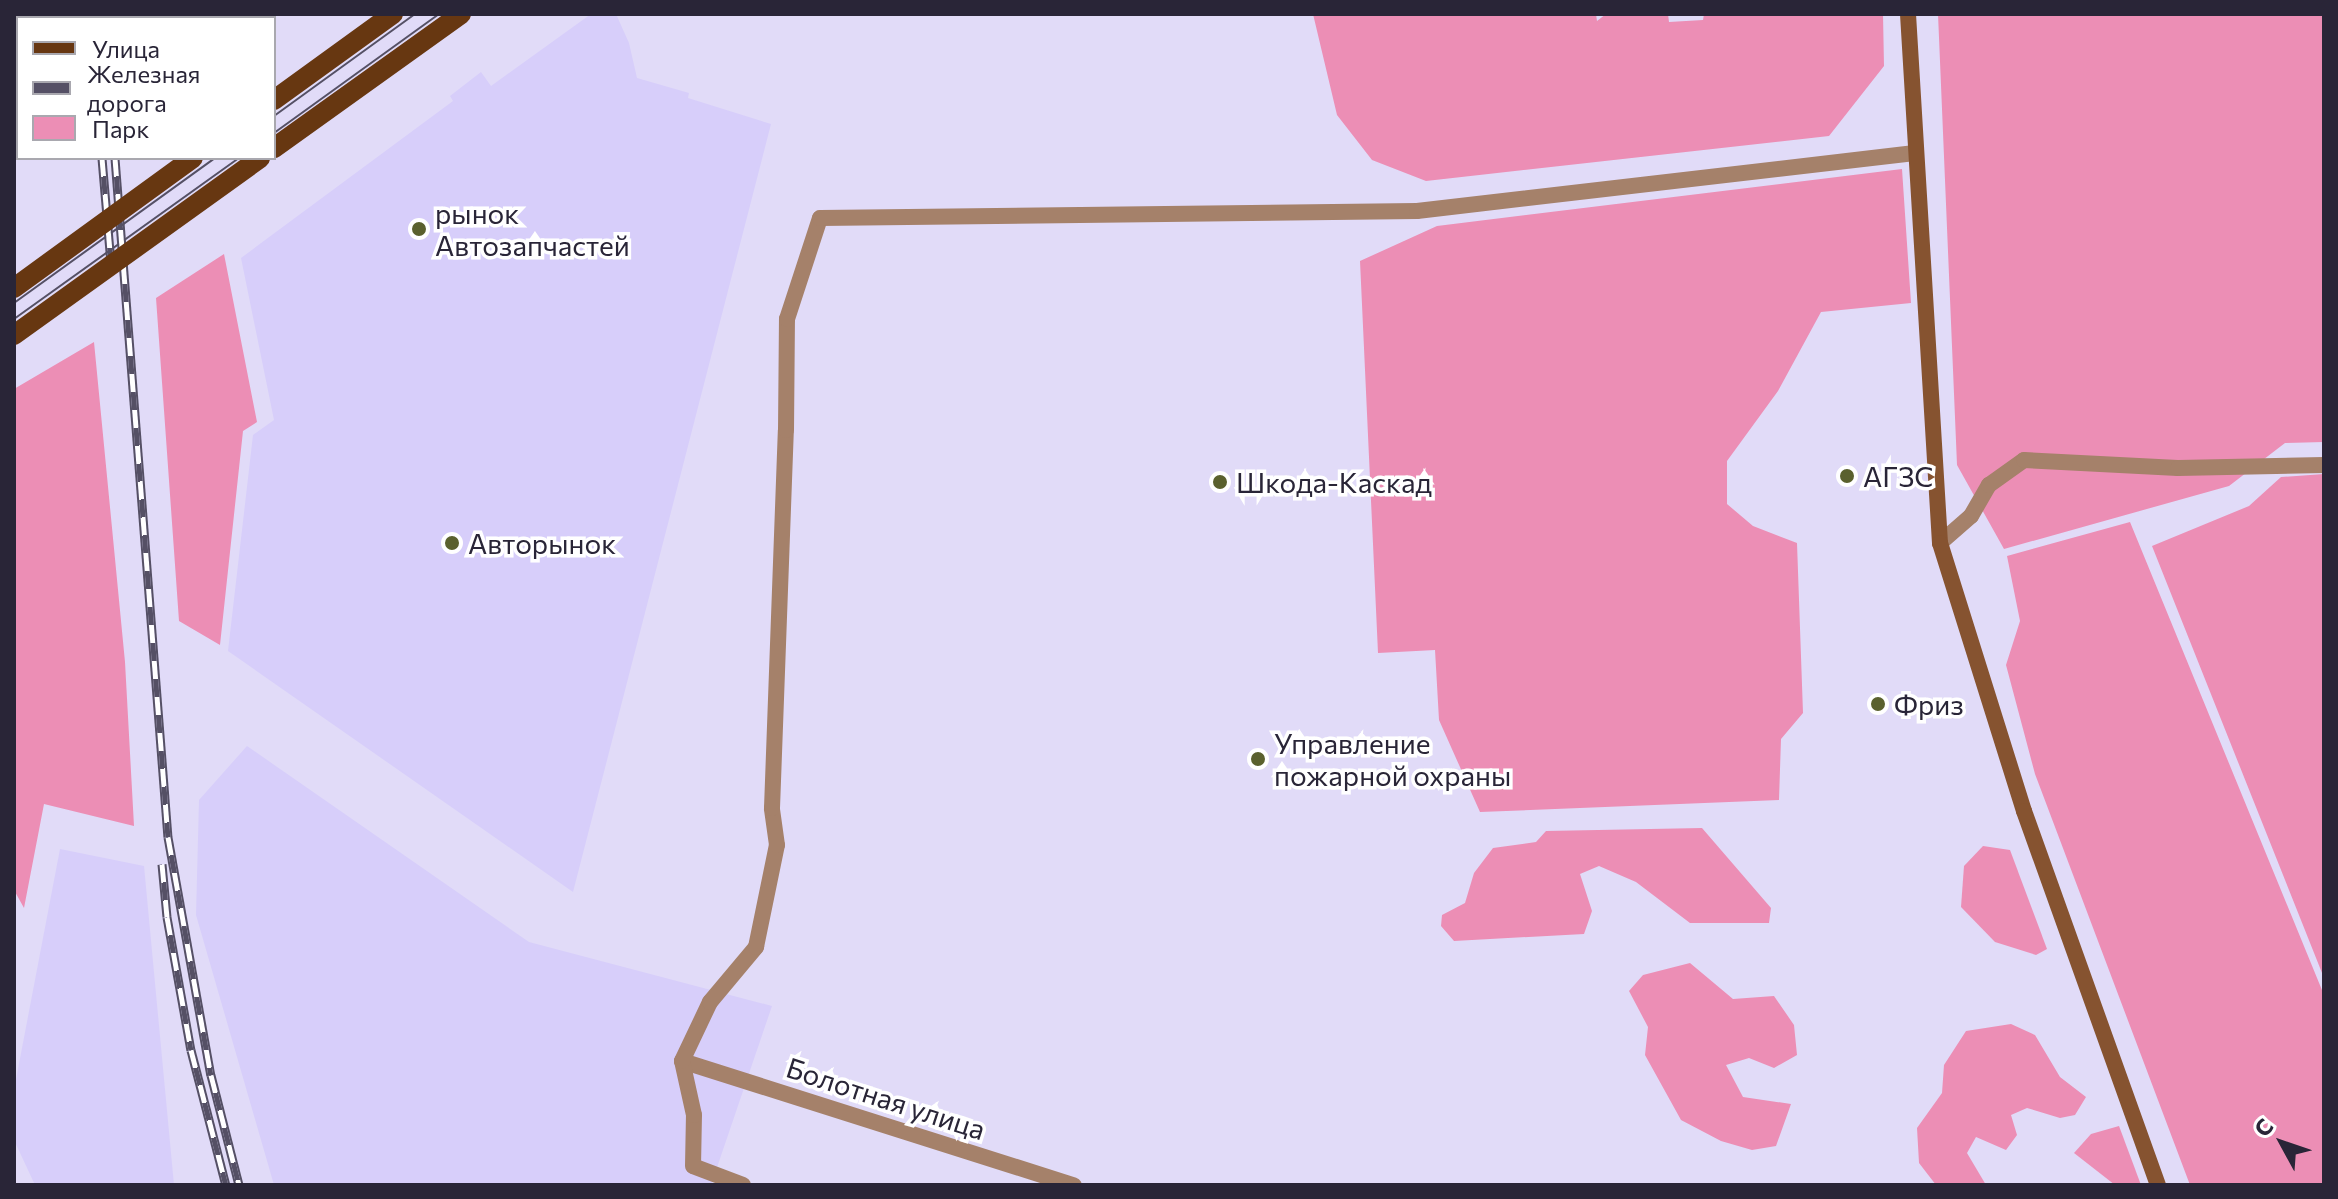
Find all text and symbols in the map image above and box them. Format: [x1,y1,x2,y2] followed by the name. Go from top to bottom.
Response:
[16,16,276,160] legend
[92,34,160,63] text: Улица
[87,59,200,117] text: Железная дорога
[92,114,149,143] text: Парк
[435,196,630,262] place label: рынок Автозапчастей
[410,220,428,238] marker: рынок Автозапчастей
[1863,459,1933,493] place label: АГЗС
[1236,465,1432,499] place label: Шкода-Каскад
[1838,467,1856,485] marker: АГЗС
[1211,473,1229,491] marker: Шкода-Каскад
[468,526,616,560] place label: Авторынок
[443,534,461,552] marker: Авторынок
[1894,687,1964,721] place label: Фриз
[1869,695,1887,713] marker: Фриз
[1274,726,1511,792] place label: Управление пожарной охраны
[1249,750,1267,768] marker: Управление пожарной охраны
[782,1050,990,1146] street label: Болотная улица
[2242,1103,2322,1183] north arrow
[2248,1113,2278,1142] text: С

